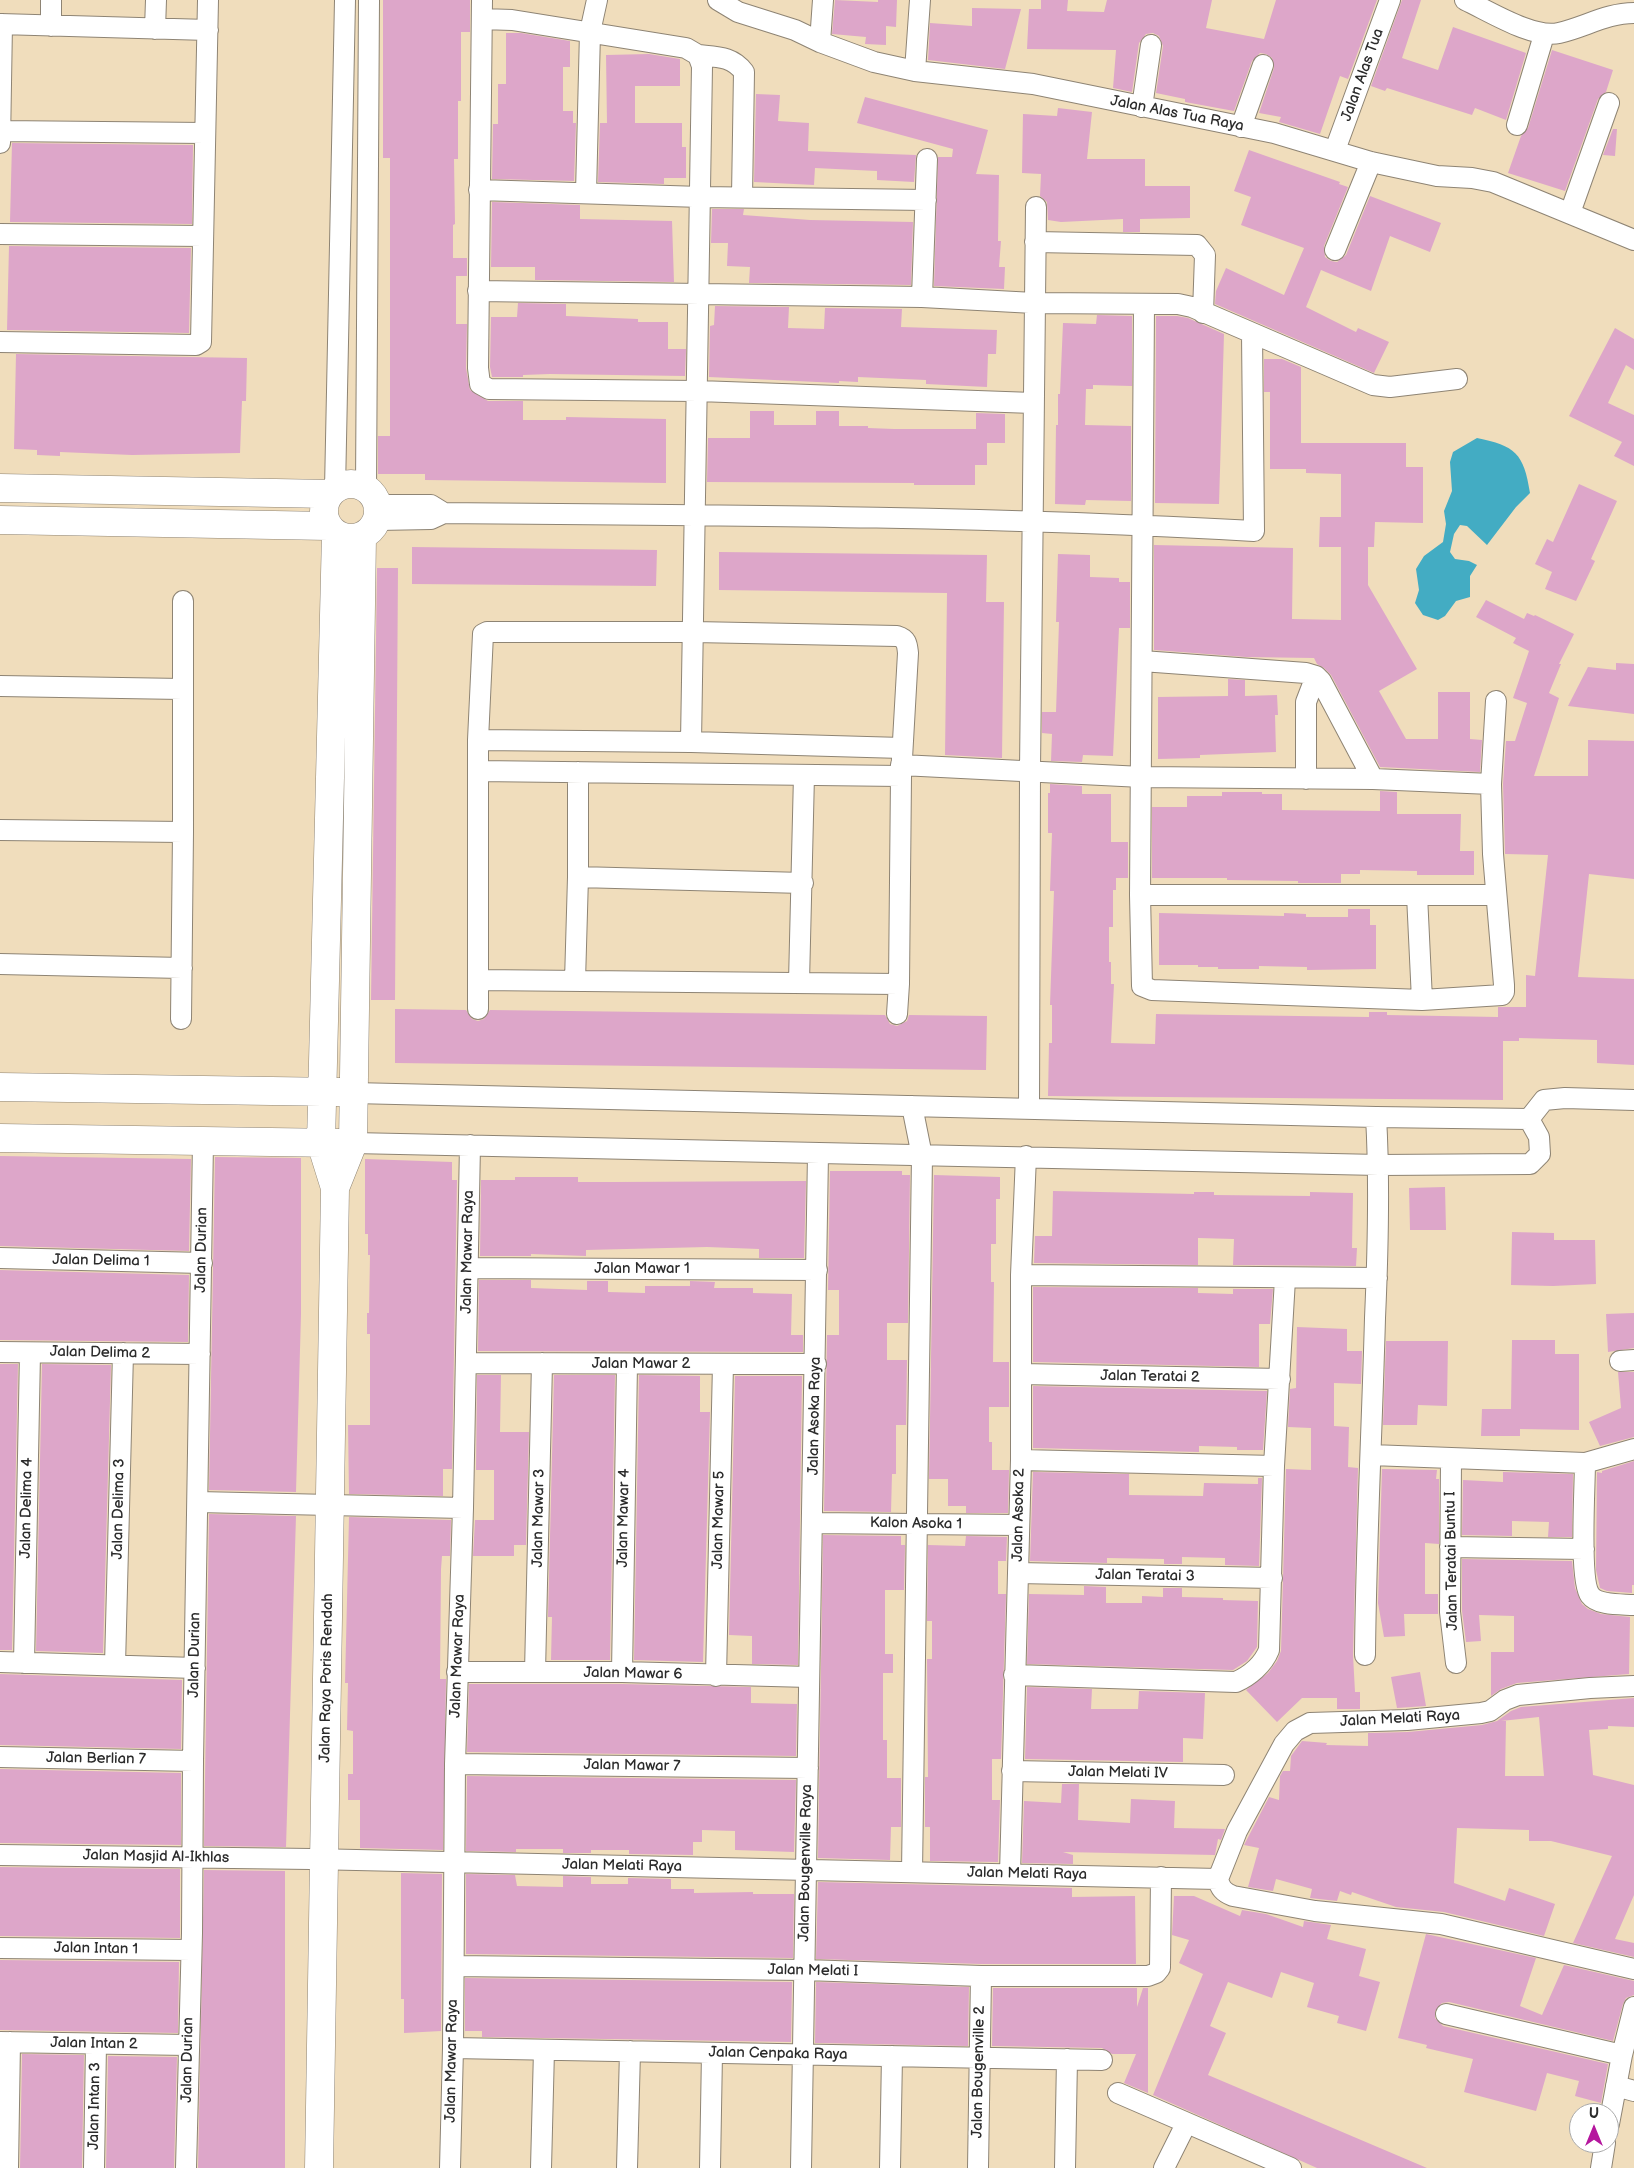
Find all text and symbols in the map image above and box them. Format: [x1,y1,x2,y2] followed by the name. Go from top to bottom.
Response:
[1338,26,1388,124] street label: Jalan Alas Tua
[1109,92,1245,136] street label: Jalan Alas Tua Raya
[458,1190,478,1314] street label: Jalan Mawar Raya
[192,1207,212,1293] street label: Jalan Durian
[52,1251,150,1271] street label: Jalan Delima 1
[594,1260,690,1278] street label: Jalan Mawar 1
[50,1343,150,1363] street label: Jalan Delima 2
[592,1355,690,1373] street label: Jalan Mawar 2
[805,1357,825,1475] street label: Jalan Asoka Raya
[1100,1367,1200,1387] street label: Jalan Teratai 2
[17,1457,37,1559] street label: Jalan Delima 4
[109,1458,129,1560] street label: Jalan Delima 3
[529,1468,549,1568] street label: Jalan Mawar 3
[614,1468,634,1568] street label: Jalan Mawar 4
[1009,1468,1029,1562] street label: Jalan Asoka 2
[709,1471,729,1569] street label: Jalan Mawar 5
[1442,1491,1462,1631] street label: Jalan Teratai Buntu I
[870,1514,962,1534] street label: Kalon Asoka 1
[1095,1566,1195,1586] street label: Jalan Teratai 3
[317,1593,337,1763] street label: Jalan Raya Poris Rendah
[447,1594,469,1718] street label: Jalan Mawar Raya
[185,1612,205,1698] street label: Jalan Durian
[583,1664,683,1684] street label: Jalan Mawar 6
[1340,1707,1460,1731] street label: Jalan Melati Raya
[46,1749,146,1769] street label: Jalan Berlian 7
[583,1756,681,1776] street label: Jalan Mawar 7
[1068,1763,1168,1783] street label: Jalan Melati IV
[796,1784,816,1942] street label: Jalan Bougenville Raya
[83,1847,229,1867] street label: Jalan Masjid Al-Ikhlas
[562,1856,682,1876] street label: Jalan Melati Raya
[967,1864,1087,1884] street label: Jalan Melati Raya
[54,1939,138,1959] street label: Jalan Intan 1
[768,1961,858,1981] street label: Jalan Melati I
[442,1999,462,2123] street label: Jalan Mawar Raya
[969,2006,989,2138] street label: Jalan Bougenville 2
[178,2017,198,2103] street label: Jalan Durian
[50,2034,138,2054] street label: Jalan Intan 2
[708,2044,848,2064] street label: Jalan Cenpaka Raya
[85,2062,105,2150] street label: Jalan Intan 3
[1569,2103,1619,2153] north arrow
[1589,2105,1599,2122] text: U

